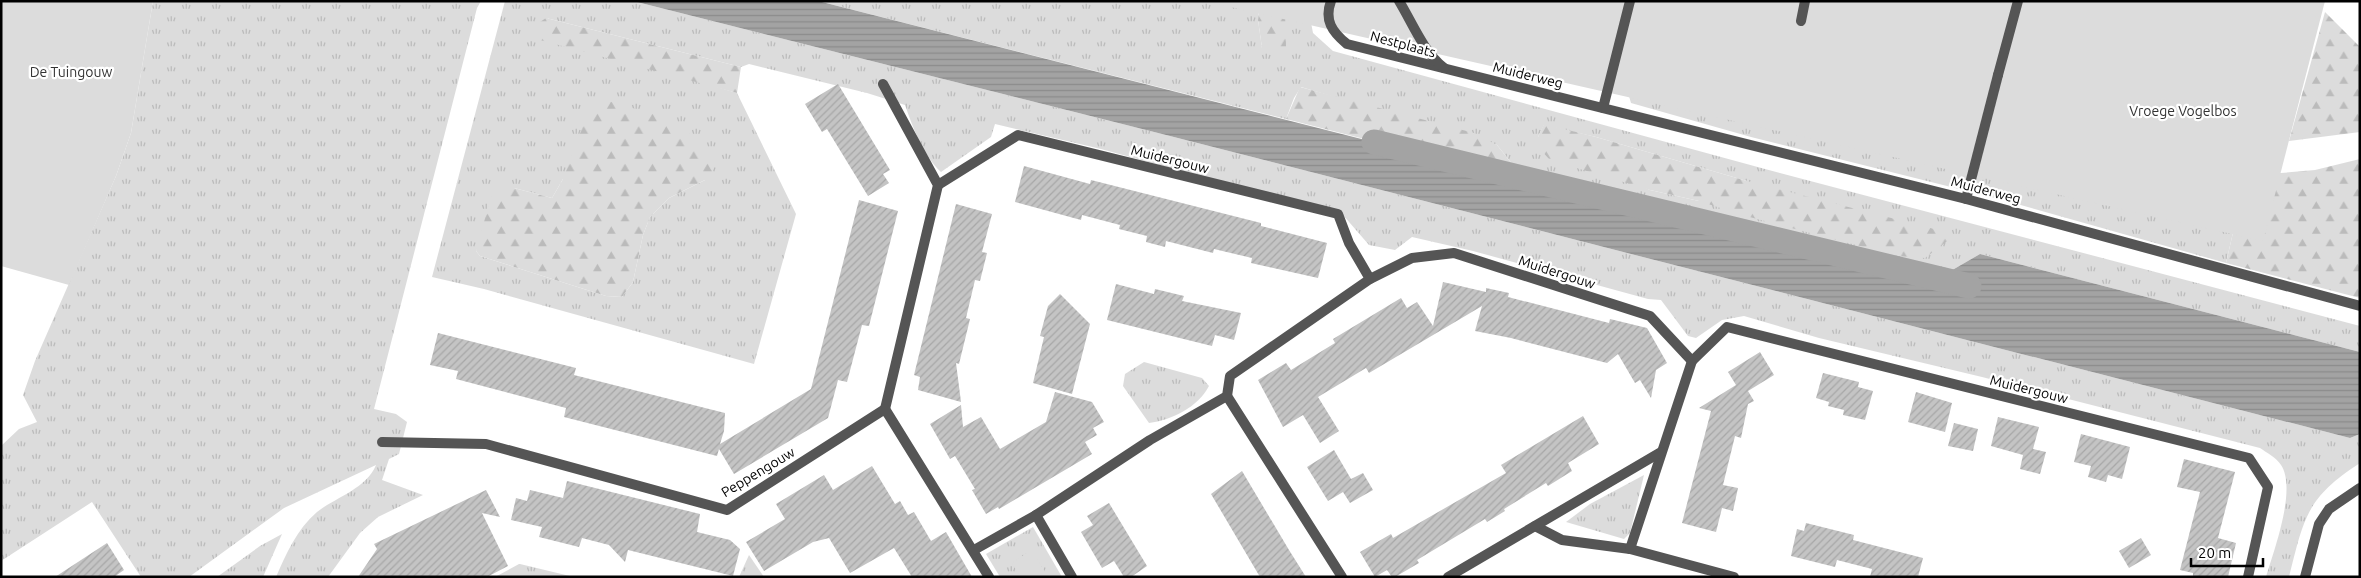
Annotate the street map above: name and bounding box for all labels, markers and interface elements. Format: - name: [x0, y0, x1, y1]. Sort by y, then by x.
- street label: Nestplaats: [1368, 28, 1438, 60]
- street label: Muiderweg: [1491, 59, 1565, 91]
- park label: De Tuingouw: [30, 64, 112, 80]
- park label: Vroege Vogelbos: [2129, 103, 2237, 119]
- street label: Muidergouw: [1129, 142, 1211, 176]
- street label: Muiderweg: [1949, 173, 2023, 207]
- street label: Muidergouw: [1517, 252, 1598, 292]
- street label: Muidergouw: [1988, 372, 2070, 406]
- street label: Peppengouw: [718, 444, 798, 500]
- scale bar: [2191, 536, 2264, 568]
- text: 20 m: [2198, 544, 2231, 561]

